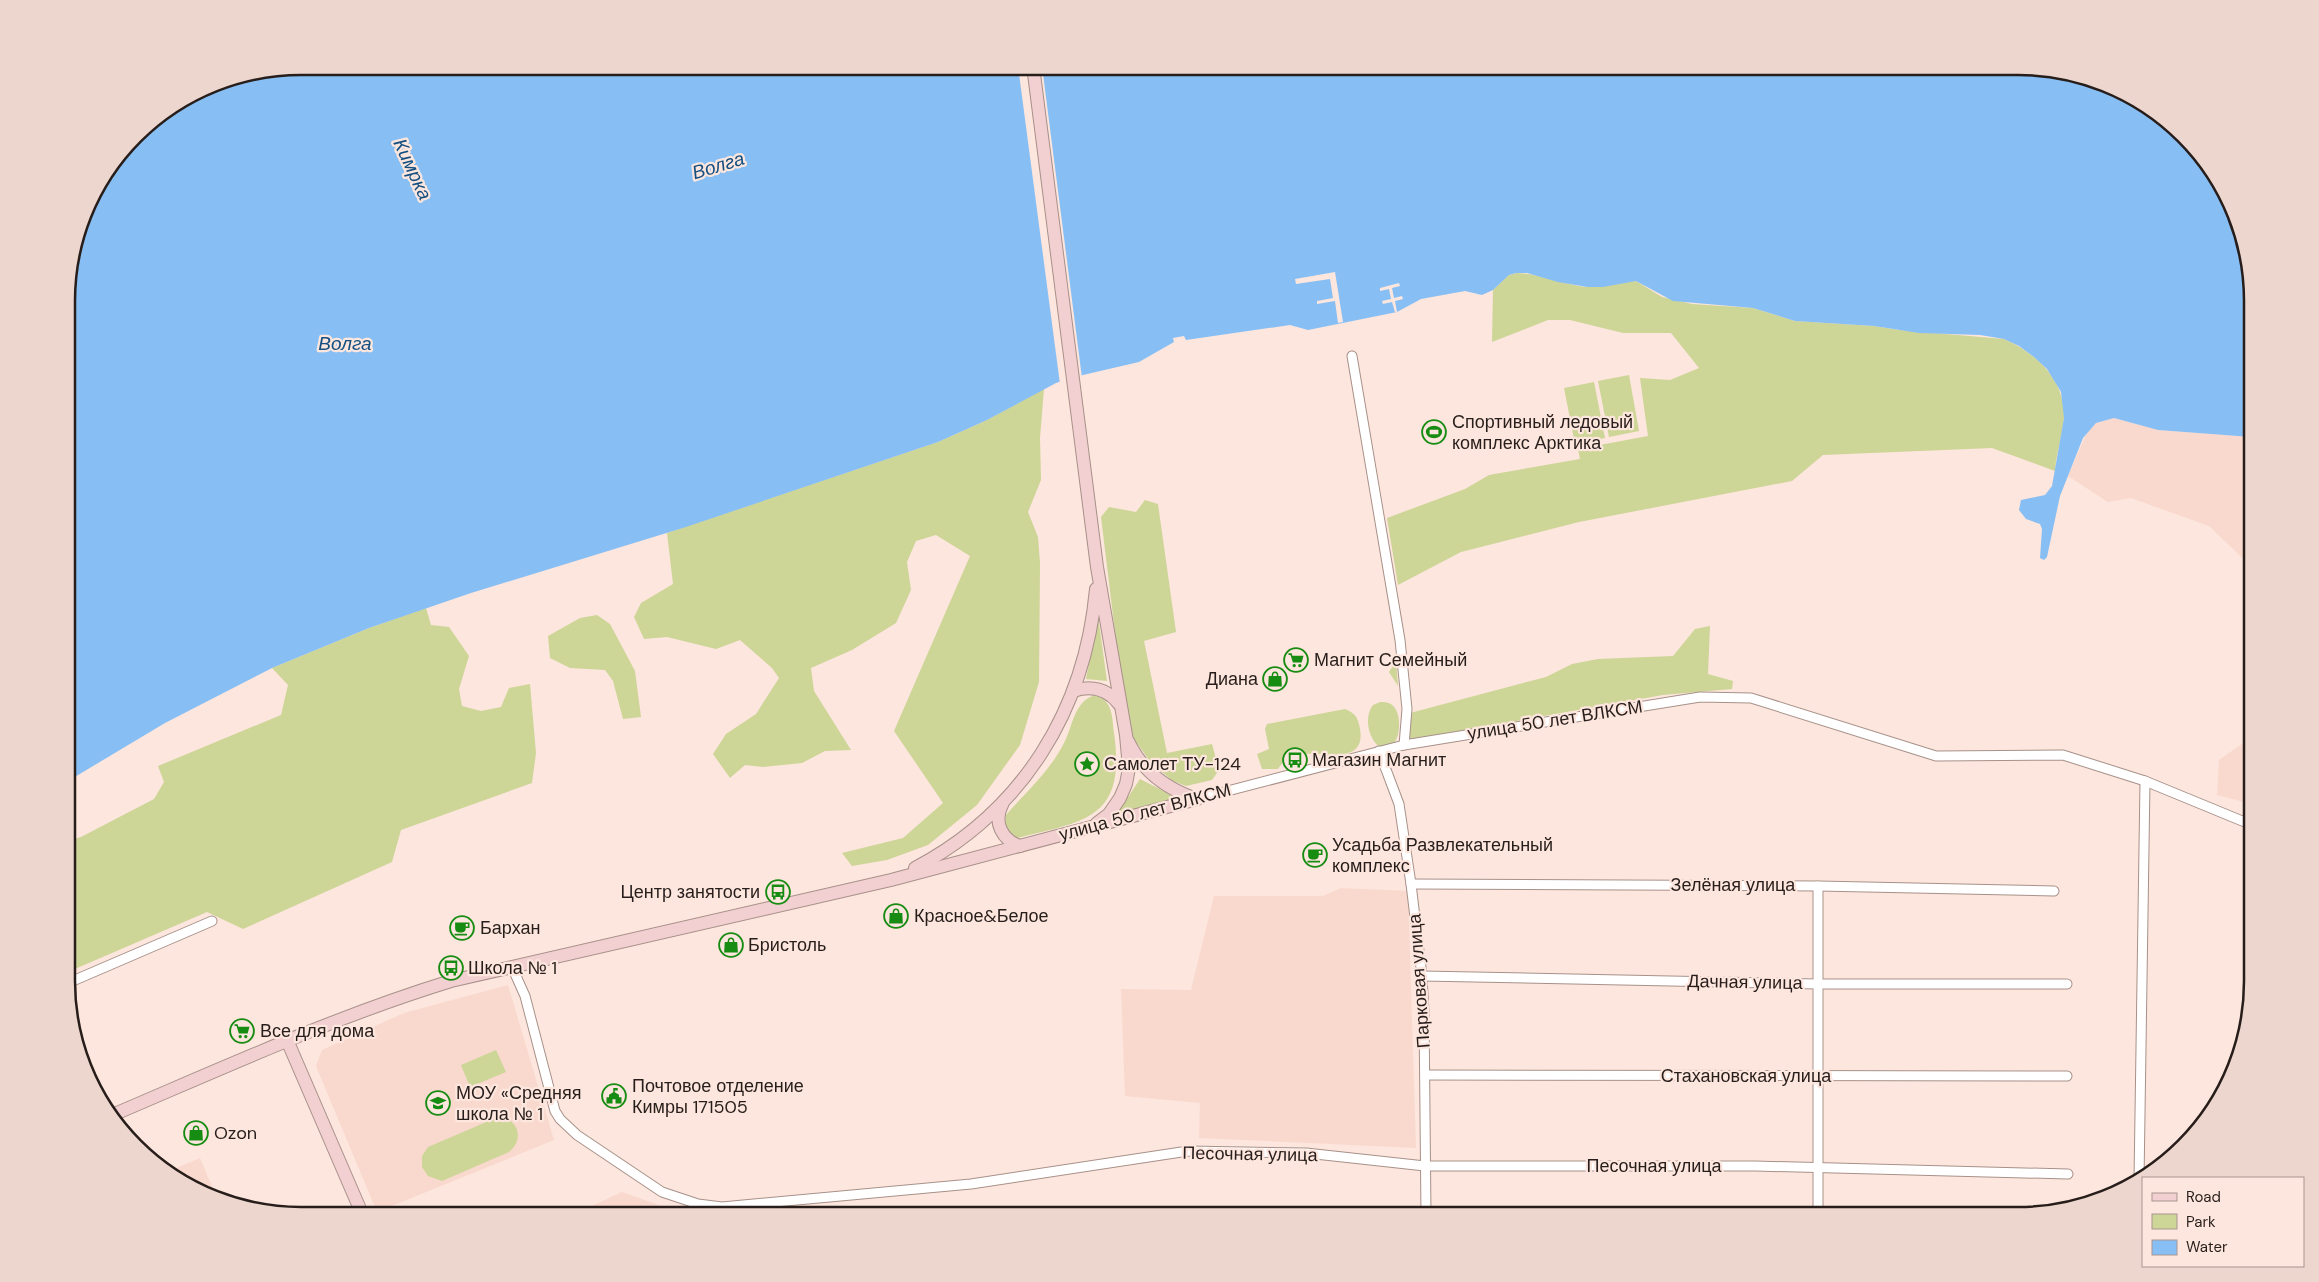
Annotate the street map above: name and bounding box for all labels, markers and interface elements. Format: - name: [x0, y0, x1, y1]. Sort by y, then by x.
- water label: Кимрка: [388, 135, 438, 204]
- water label: Волга: [689, 146, 747, 185]
- water label: Волга: [318, 331, 372, 356]
- place label: Спортивный ледовый комплекс Арктика: [1452, 410, 1633, 455]
- sports icon: Спортивный ледовый комплекс Арктика: [1421, 419, 1447, 445]
- supermarket icon: Магнит Семейный: [1283, 647, 1309, 673]
- place label: Магнит Семейный: [1314, 648, 1467, 672]
- shop icon: Диана: [1262, 666, 1288, 692]
- place label: Диана: [1206, 667, 1259, 691]
- street label: улица 50 лет ВЛКСМ: [1466, 694, 1644, 746]
- bus stop icon: Магазин Магнит: [1282, 747, 1308, 773]
- place label: Магазин Магнит: [1312, 748, 1446, 772]
- place icon: Самолет ТУ-124: [1074, 751, 1100, 777]
- place label: Самолет ТУ-124: [1104, 752, 1241, 776]
- street label: улица 50 лет ВЛКСМ: [1056, 778, 1234, 846]
- place label: Усадьба Развлекательный комплекс: [1332, 833, 1553, 878]
- cafe icon: Усадьба Развлекательный комплекс: [1302, 842, 1328, 868]
- street label: Зелёная улица: [1671, 873, 1796, 897]
- bus stop icon: Центр занятости: [765, 879, 791, 905]
- place label: Центр занятости: [620, 880, 760, 904]
- shop icon: Красное&Белое: [883, 903, 909, 929]
- place label: Красное&Белое: [914, 904, 1049, 928]
- street label: Парковая улица: [1402, 912, 1436, 1049]
- cafe icon: Бархан: [449, 915, 475, 941]
- place label: Бархан: [480, 916, 540, 940]
- shop icon: Бристоль: [718, 932, 744, 958]
- place label: Бристоль: [748, 933, 826, 957]
- bus stop icon: Школа № 1: [438, 955, 464, 981]
- place label: Школа № 1: [468, 956, 557, 980]
- street label: Дачная улица: [1687, 969, 1804, 995]
- supermarket icon: Все для дома: [229, 1018, 255, 1044]
- place label: Все для дома: [260, 1019, 375, 1043]
- street label: Стахановская улица: [1661, 1064, 1832, 1088]
- place label: Почтовое отделение Кимры 171505: [632, 1074, 804, 1119]
- place label: МОУ «Средняя школа № 1: [456, 1081, 582, 1126]
- public building icon: Почтовое отделение Кимры 171505: [601, 1083, 627, 1109]
- school or university icon: МОУ «Средняя школа № 1: [425, 1090, 451, 1116]
- shop icon: Ozon: [183, 1120, 209, 1146]
- place label: Ozon: [214, 1121, 257, 1145]
- street label: Песочная улица: [1182, 1141, 1319, 1167]
- street label: Песочная улица: [1586, 1154, 1723, 1178]
- legend: [2142, 1177, 2304, 1267]
- text: Road: [2186, 1187, 2221, 1207]
- text: Park: [2186, 1212, 2216, 1232]
- text: Water: [2186, 1237, 2228, 1257]

